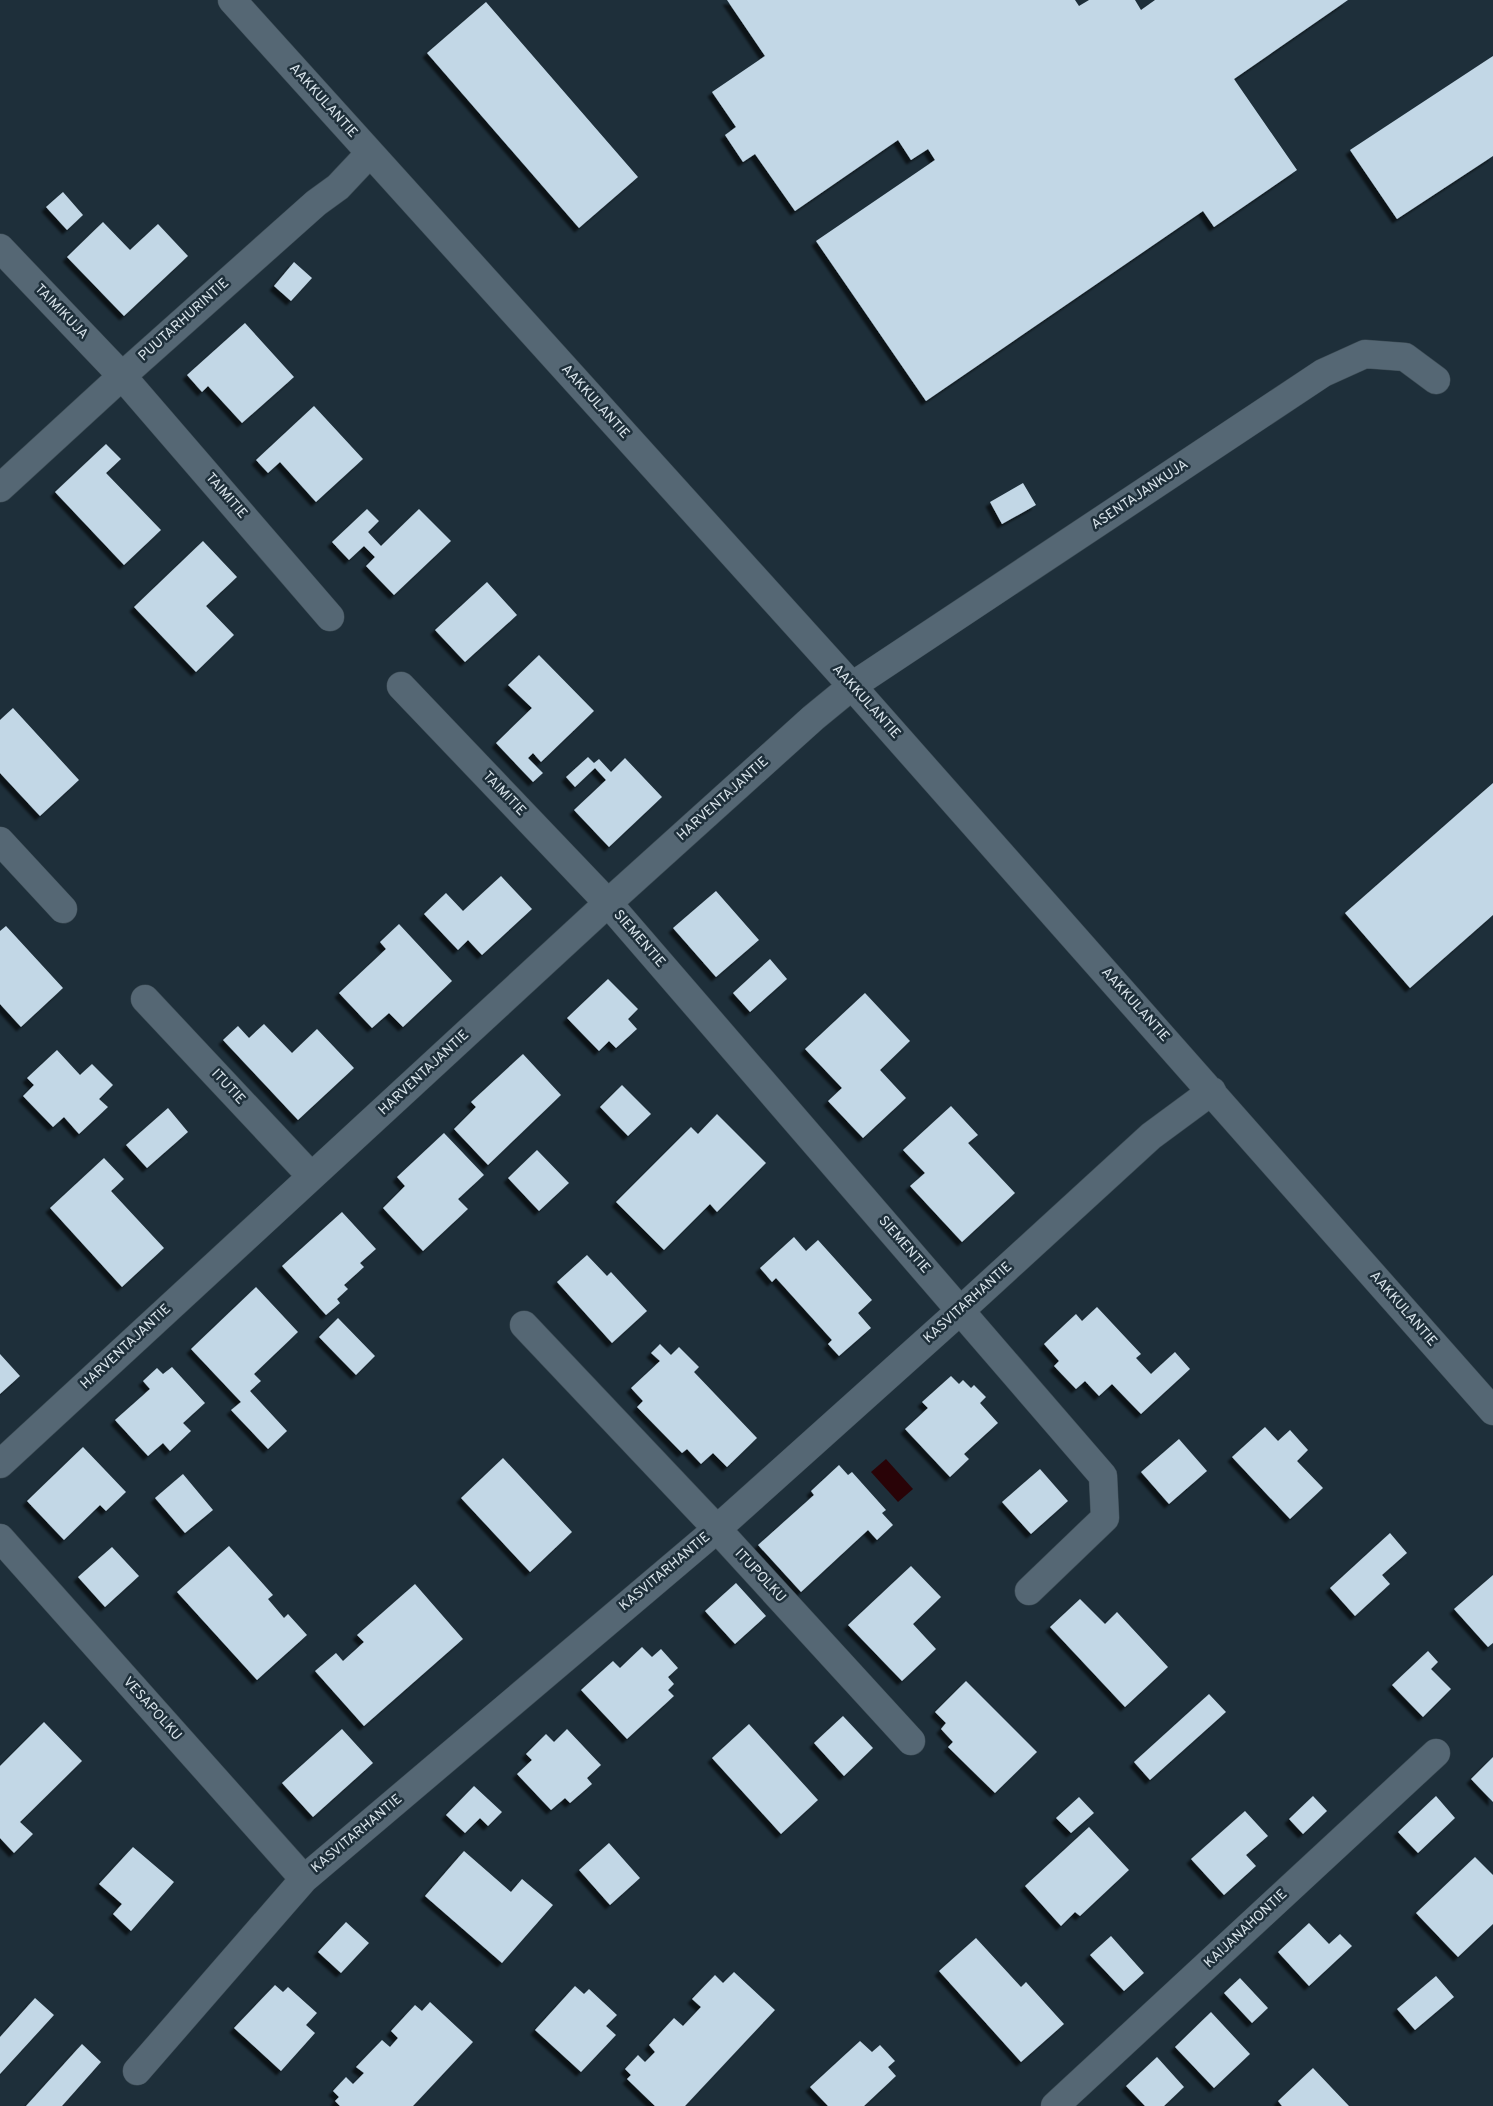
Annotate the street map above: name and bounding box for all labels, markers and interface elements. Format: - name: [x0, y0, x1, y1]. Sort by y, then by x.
- street label: AAKKULANTIE: [285, 60, 361, 142]
- street label: PUUTARHURINTIE: [135, 275, 233, 365]
- street label: TAIMIKUJA: [31, 281, 91, 343]
- street label: AAKKULANTIE: [557, 361, 633, 443]
- street label: ASENTAJANKUJA: [1088, 456, 1192, 534]
- street label: TAIMITIE: [201, 470, 251, 522]
- street label: AAKKULANTIE: [828, 661, 904, 743]
- street label: HARVENTAJANTIE: [674, 753, 772, 845]
- street label: TAIMITIE: [479, 768, 529, 820]
- street label: SIEMENTIE: [610, 907, 668, 971]
- street label: AAKKULANTIE: [1097, 964, 1173, 1046]
- street label: HARVENTAJANTIE: [375, 1027, 473, 1119]
- street label: ITUTIE: [207, 1066, 249, 1108]
- street label: SIEMENTIE: [875, 1213, 933, 1277]
- street label: KASVITARHANTIE: [920, 1259, 1016, 1347]
- street label: AAKKULANTIE: [1366, 1268, 1440, 1350]
- street label: HARVENTAJANTIE: [77, 1301, 175, 1393]
- street label: KASVITARHANTIE: [616, 1529, 714, 1615]
- street label: ITUPOLKU: [731, 1546, 789, 1606]
- street label: VESAPOLKU: [119, 1674, 185, 1744]
- street label: KASVITARHANTIE: [308, 1791, 406, 1877]
- street label: KAIJANAHONTIE: [1201, 1886, 1291, 1972]

